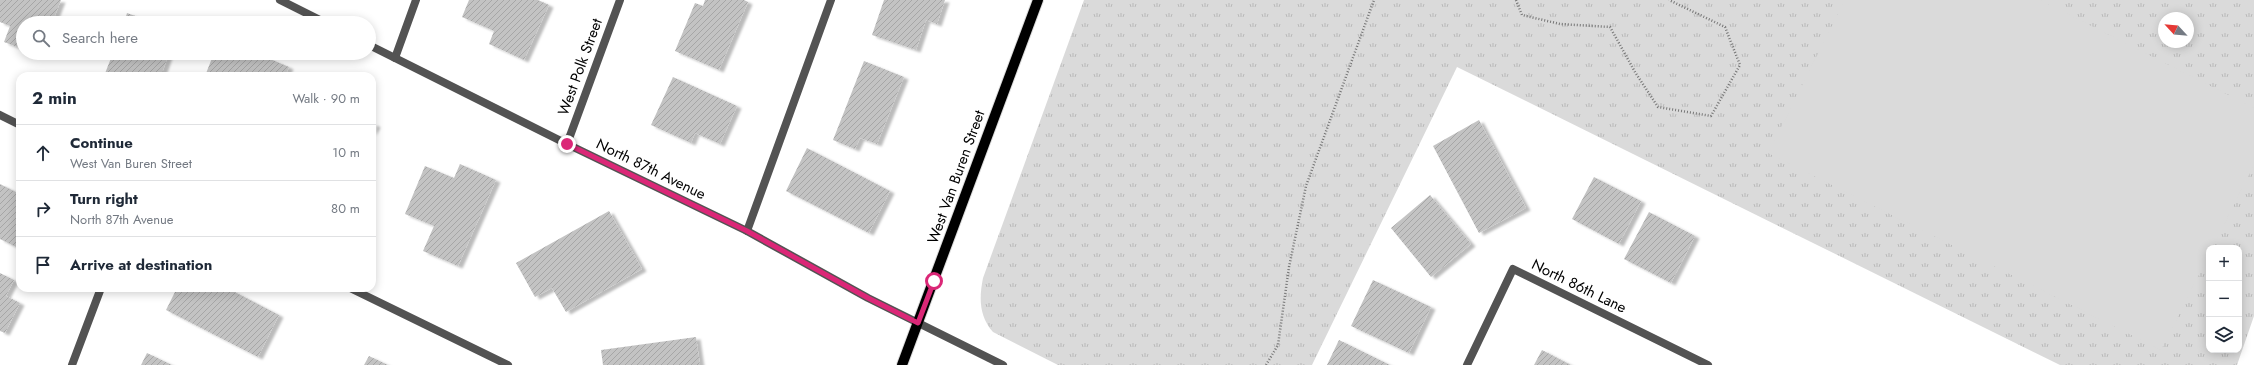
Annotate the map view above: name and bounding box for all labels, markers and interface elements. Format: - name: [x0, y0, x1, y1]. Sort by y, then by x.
- north arrow: [2158, 12, 2194, 48]
- street label: West Polk Street: [552, 15, 608, 119]
- search box: [16, 16, 376, 60]
- icon: search: [30, 27, 52, 49]
- text: Search here: [62, 27, 138, 49]
- text: 2 min: [32, 86, 77, 110]
- text: Walk · 90 m: [292, 89, 360, 108]
- street label: West Van Buren Street: [922, 107, 991, 247]
- text: Continue: [70, 132, 133, 154]
- street label: North 87th Avenue: [592, 133, 710, 205]
- route end: [558, 135, 576, 153]
- icon: ahead: [32, 142, 54, 164]
- text: 10 m: [332, 143, 360, 162]
- text: West Van Buren Street: [70, 154, 192, 173]
- text: Turn right: [70, 188, 138, 210]
- icon: right: [32, 198, 54, 220]
- text: 80 m: [331, 199, 360, 218]
- text: North 87th Avenue: [70, 210, 174, 229]
- map controls: [2206, 245, 2242, 353]
- button: +: [2206, 245, 2242, 281]
- street label: North 86th Lane: [1528, 253, 1630, 319]
- icon: arrive: [32, 254, 54, 276]
- text: Arrive at destination: [70, 254, 212, 276]
- route start: [925, 272, 943, 290]
- button: −: [2206, 281, 2242, 317]
- button: layers: [2206, 317, 2242, 353]

